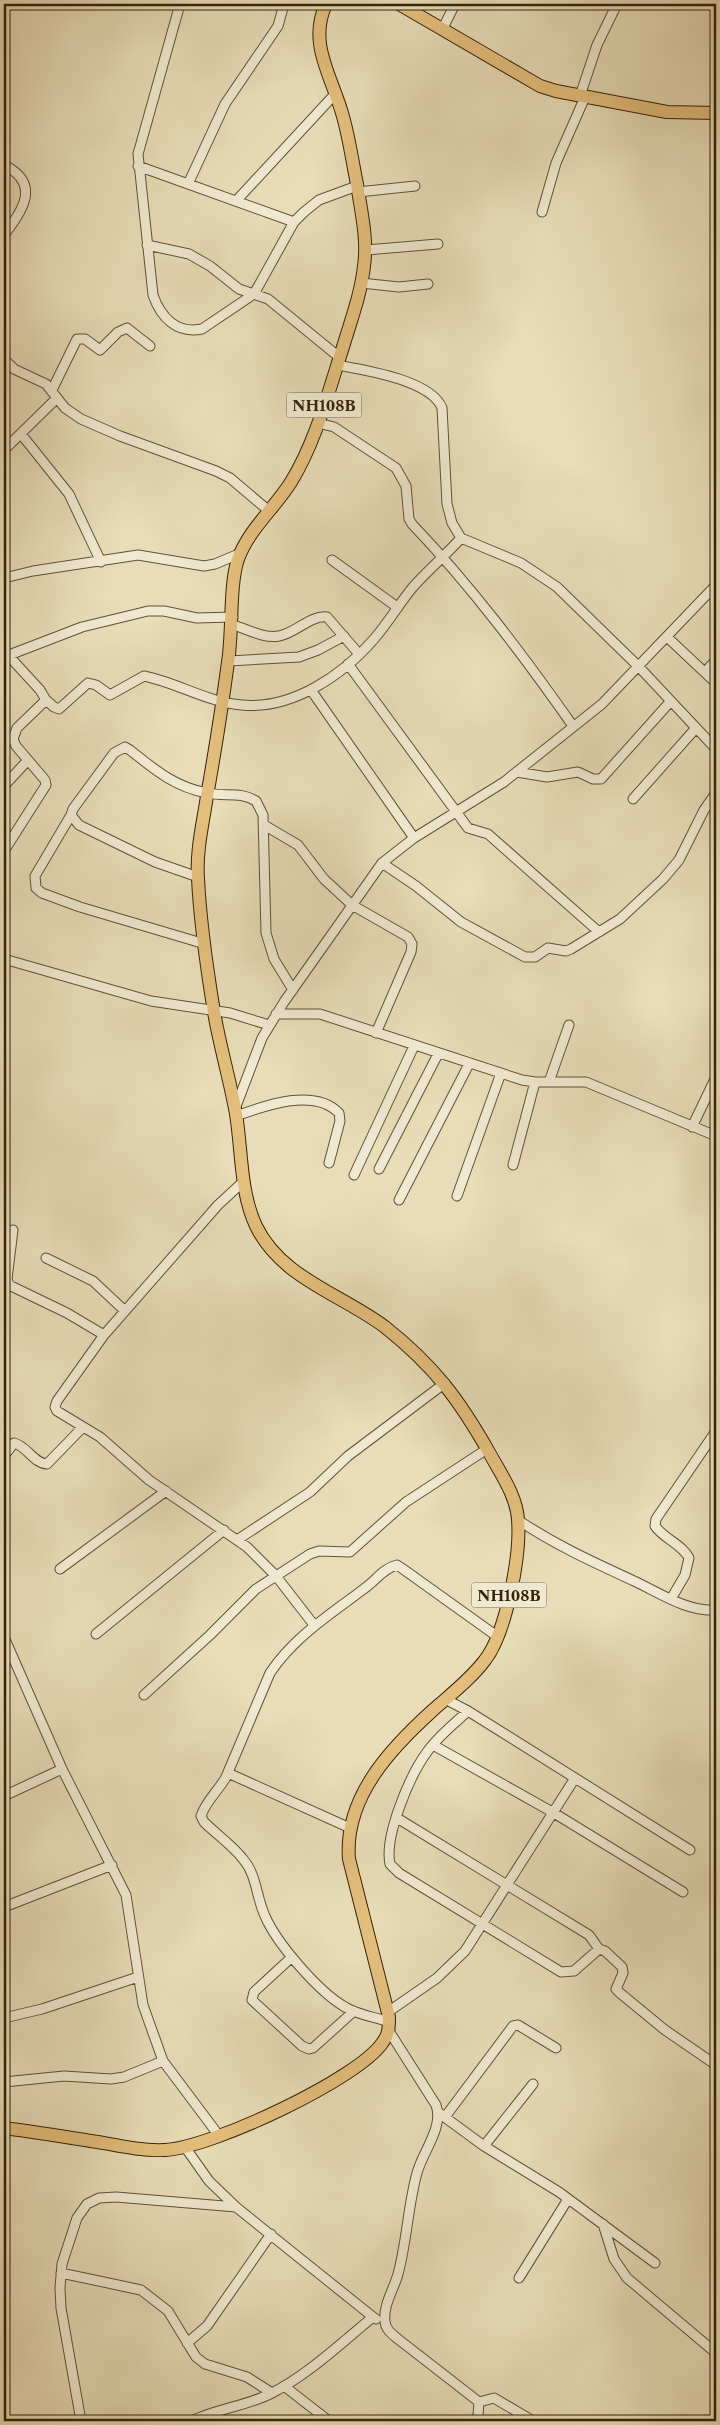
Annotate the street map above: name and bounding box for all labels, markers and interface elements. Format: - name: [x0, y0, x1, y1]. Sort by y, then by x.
- road number: NH108B: [286, 392, 362, 418]
- road number: NH108B: [472, 1582, 546, 1608]

